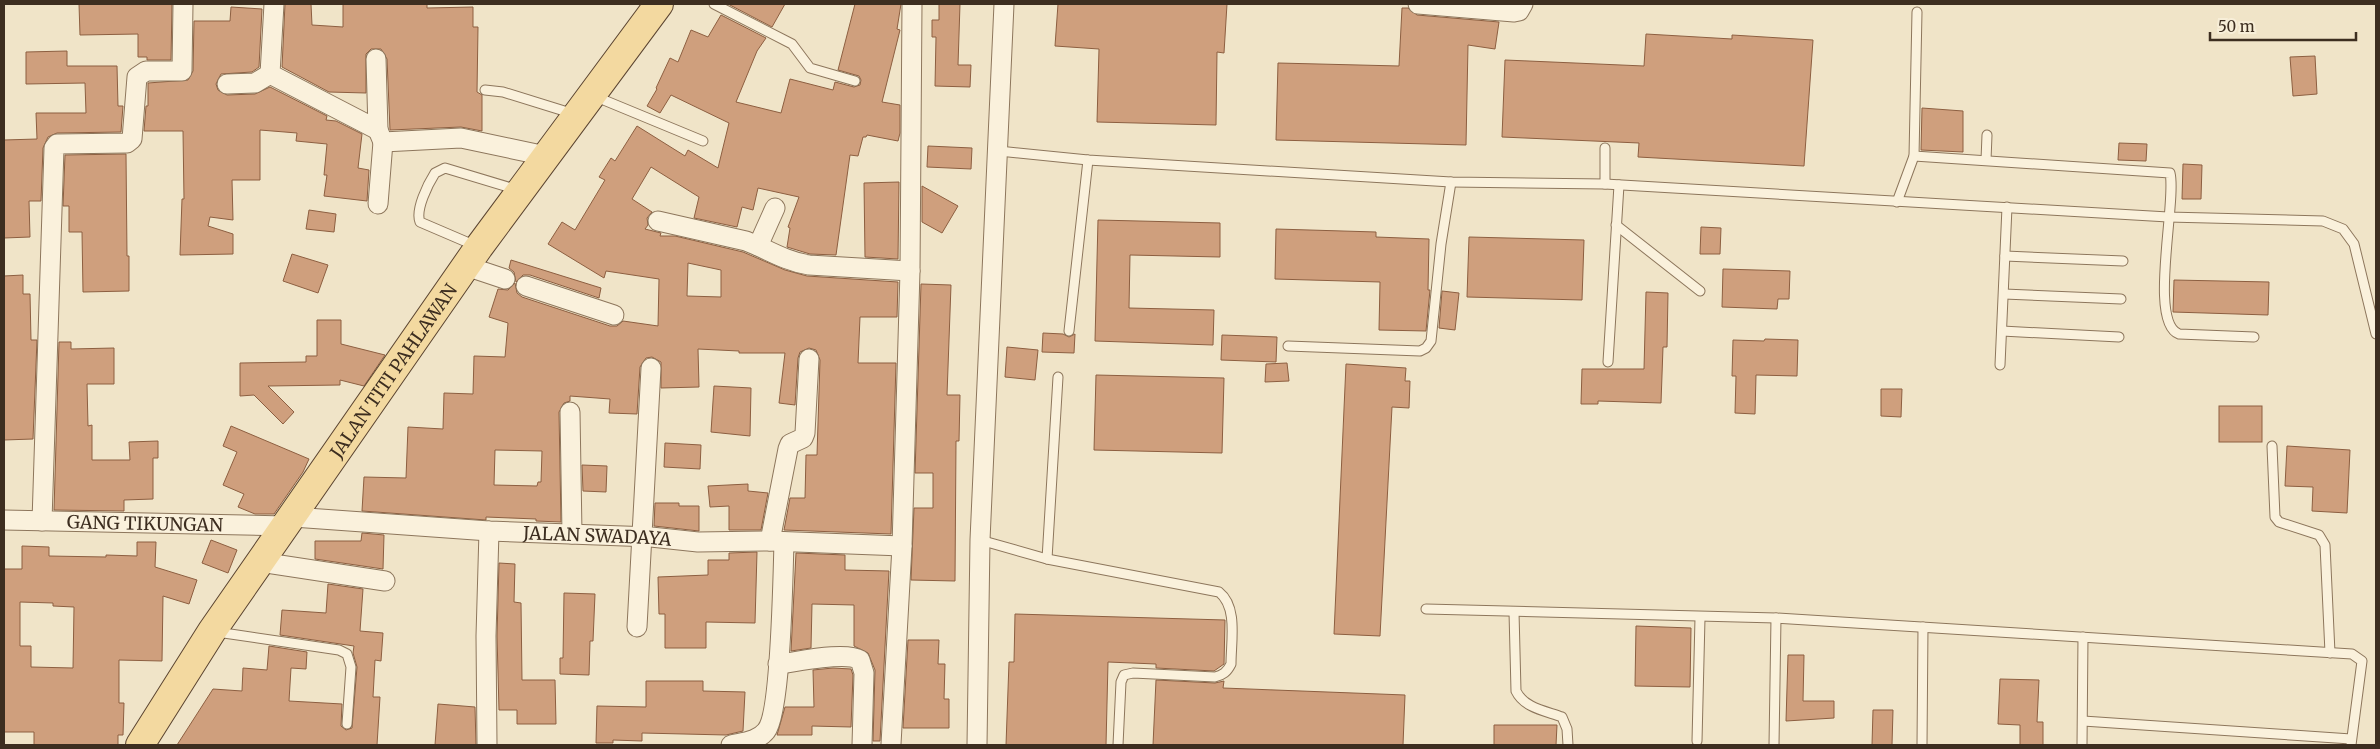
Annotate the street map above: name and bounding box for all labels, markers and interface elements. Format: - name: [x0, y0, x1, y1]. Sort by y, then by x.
- scale bar: [2210, 10, 2356, 42]
- text: 50 m: [2218, 17, 2255, 36]
- street label: JALAN TITI PAHLAWAN: [324, 279, 462, 463]
- street label: GANG TIKUNGAN: [67, 510, 223, 536]
- street label: JALAN SWADAYA: [522, 521, 673, 551]

